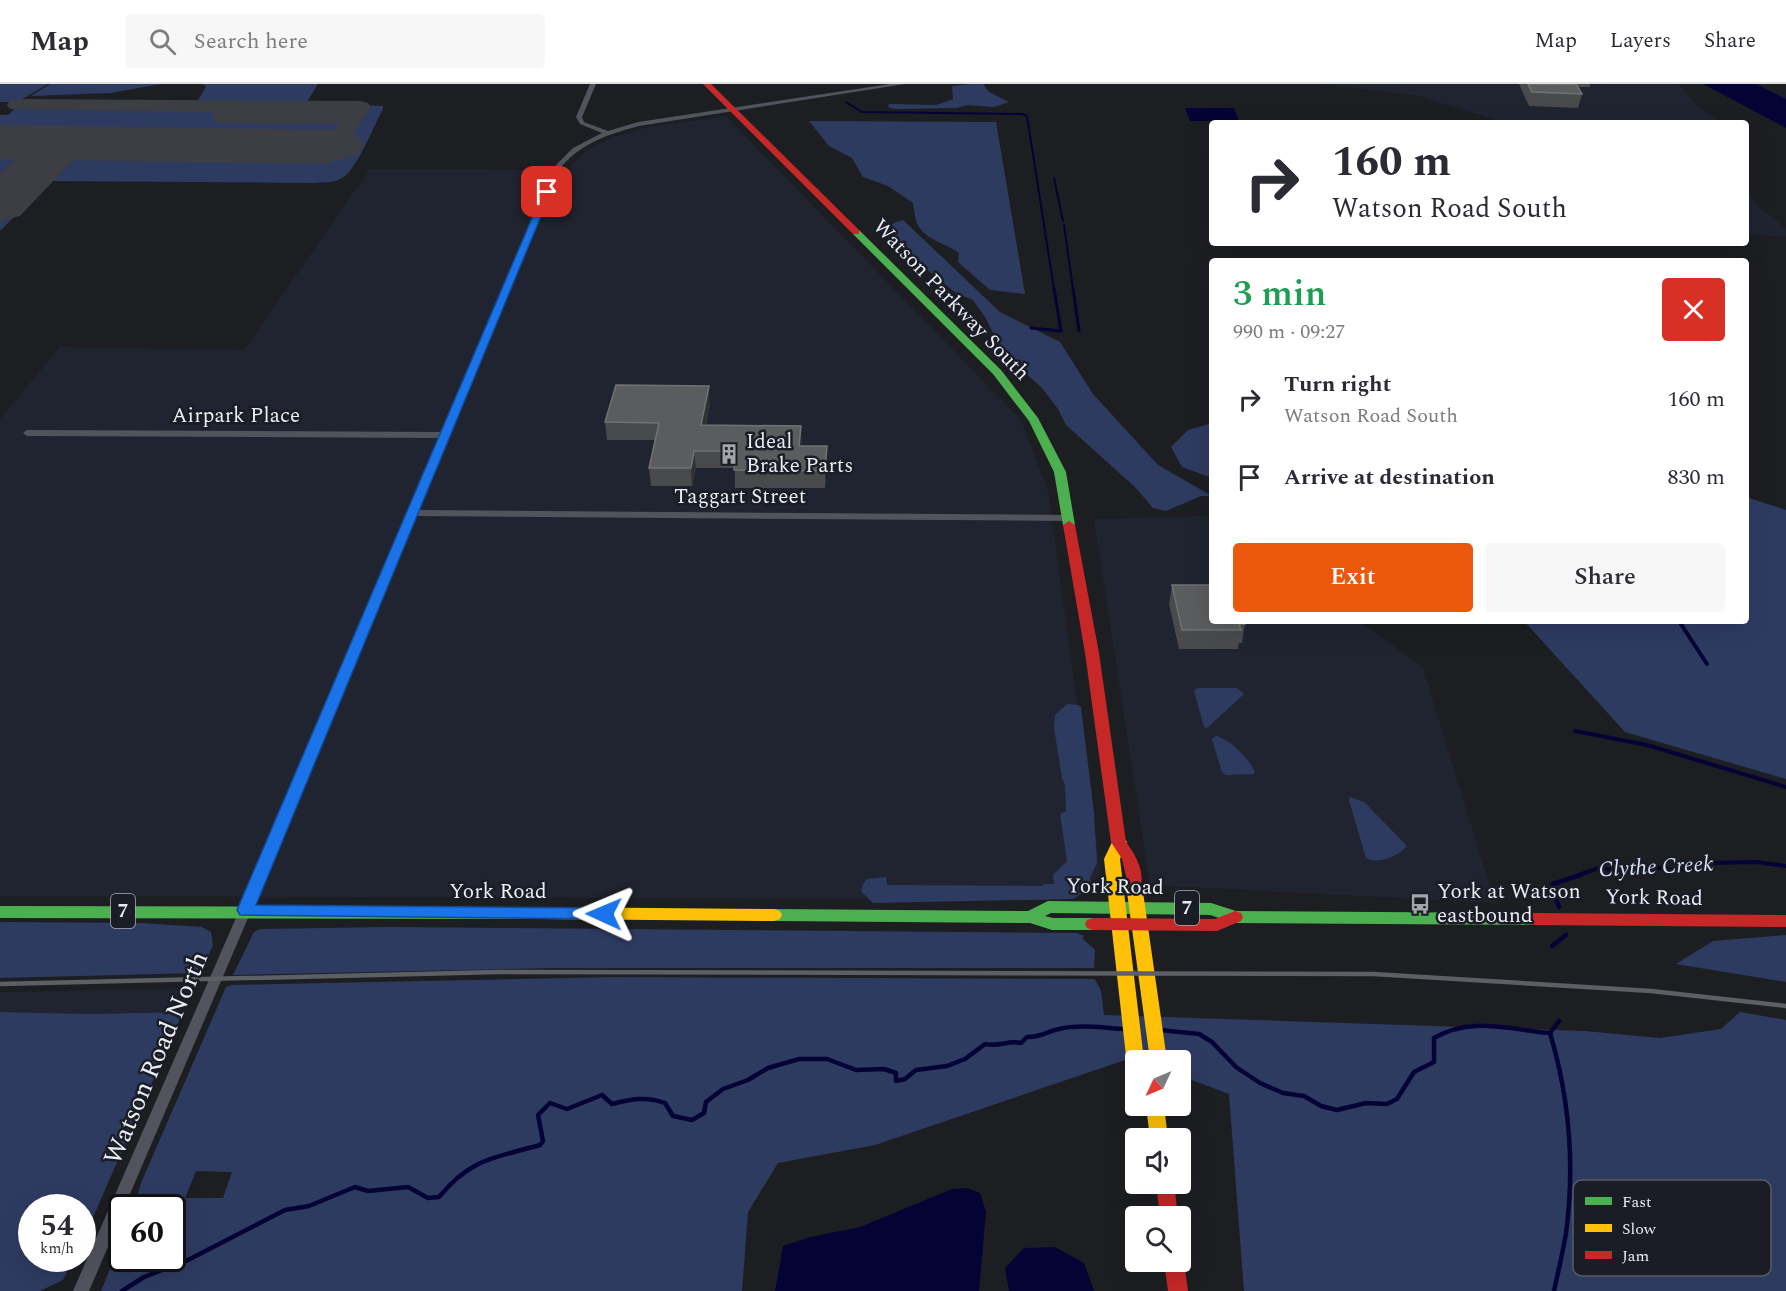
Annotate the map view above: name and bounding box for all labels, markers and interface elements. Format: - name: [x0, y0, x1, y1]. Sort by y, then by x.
- search box: [125, 14, 545, 68]
- text: Map: [30, 20, 89, 63]
- icon: search: [146, 25, 179, 58]
- text: Search here: [194, 25, 308, 58]
- text: Map: [1535, 25, 1577, 57]
- text: Layers: [1610, 25, 1671, 57]
- text: Share: [1704, 25, 1756, 57]
- text: 160 m: [1332, 131, 1451, 194]
- icon: right: [1233, 144, 1311, 222]
- pin: [521, 166, 572, 217]
- icon: arrive: [530, 175, 563, 208]
- text: Watson Road South: [1332, 188, 1567, 230]
- street label: Watson Parkway South: [865, 212, 1037, 388]
- text: 3 min: [1233, 267, 1326, 322]
- button: close: [1662, 278, 1725, 341]
- text: 990 m · 09:27: [1233, 317, 1345, 347]
- text: Turn right: [1284, 368, 1391, 401]
- icon: right: [1233, 383, 1266, 416]
- text: 160 m: [1668, 383, 1725, 416]
- street label: Airpark Place: [172, 400, 300, 432]
- text: Watson Road South: [1284, 401, 1458, 431]
- place label: Ideal Brake Parts: [746, 426, 853, 482]
- building icon: Ideal Brake Parts: [717, 442, 741, 466]
- icon: arrive: [1233, 461, 1266, 494]
- text: Arrive at destination: [1284, 461, 1495, 494]
- text: 830 m: [1668, 461, 1725, 494]
- street label: Taggart Street: [674, 481, 806, 513]
- button: Exit: [1233, 543, 1473, 612]
- button: Share: [1485, 543, 1725, 612]
- water label: Clythe Creek: [1598, 848, 1714, 886]
- street label: York Road: [1066, 870, 1164, 904]
- street label: York Road: [449, 876, 547, 908]
- place label: York at Watson eastbound: [1437, 876, 1581, 932]
- street label: York Road: [1605, 881, 1703, 915]
- position arrow: [572, 882, 636, 946]
- road number: 7: [1175, 891, 1199, 925]
- bus stop icon: York at Watson eastbound: [1408, 892, 1432, 916]
- road number: 7: [111, 894, 135, 928]
- street label: Watson Road North: [93, 945, 219, 1171]
- north arrow: [1125, 1050, 1191, 1116]
- map controls: [1125, 1050, 1191, 1272]
- button: sound: [1125, 1128, 1191, 1194]
- legend: [1573, 1180, 1771, 1276]
- text: Fast: [1622, 1190, 1652, 1214]
- speed limit sign: 60: [108, 1194, 186, 1272]
- text: 54: [40, 1203, 74, 1249]
- button: search: [1125, 1206, 1191, 1272]
- text: Slow: [1622, 1217, 1657, 1241]
- text: km/h: [40, 1237, 74, 1260]
- text: Jam: [1622, 1244, 1650, 1268]

